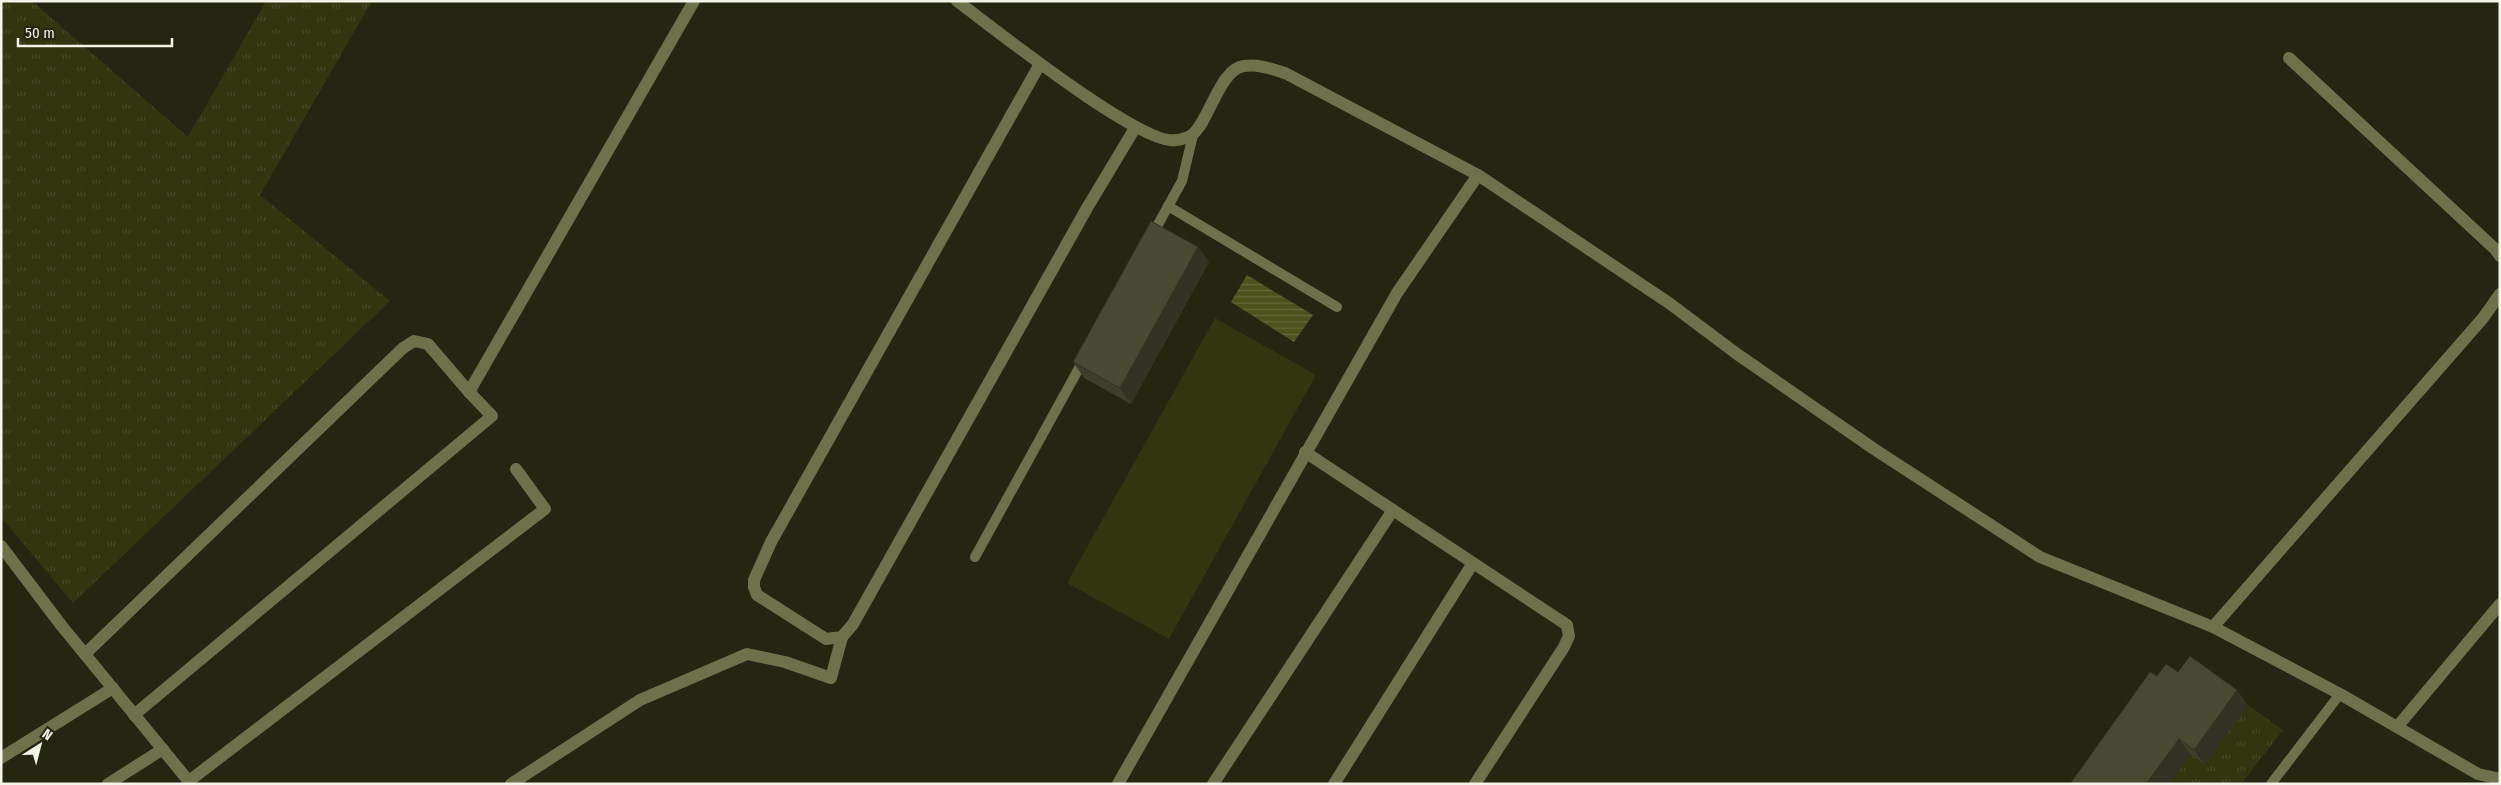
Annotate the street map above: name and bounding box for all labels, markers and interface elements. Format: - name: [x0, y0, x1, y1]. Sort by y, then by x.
- scale bar: [18, 15, 171, 47]
- text: 50 m: [25, 24, 55, 42]
- north arrow: [15, 720, 65, 770]
- text: N: [39, 726, 56, 744]

